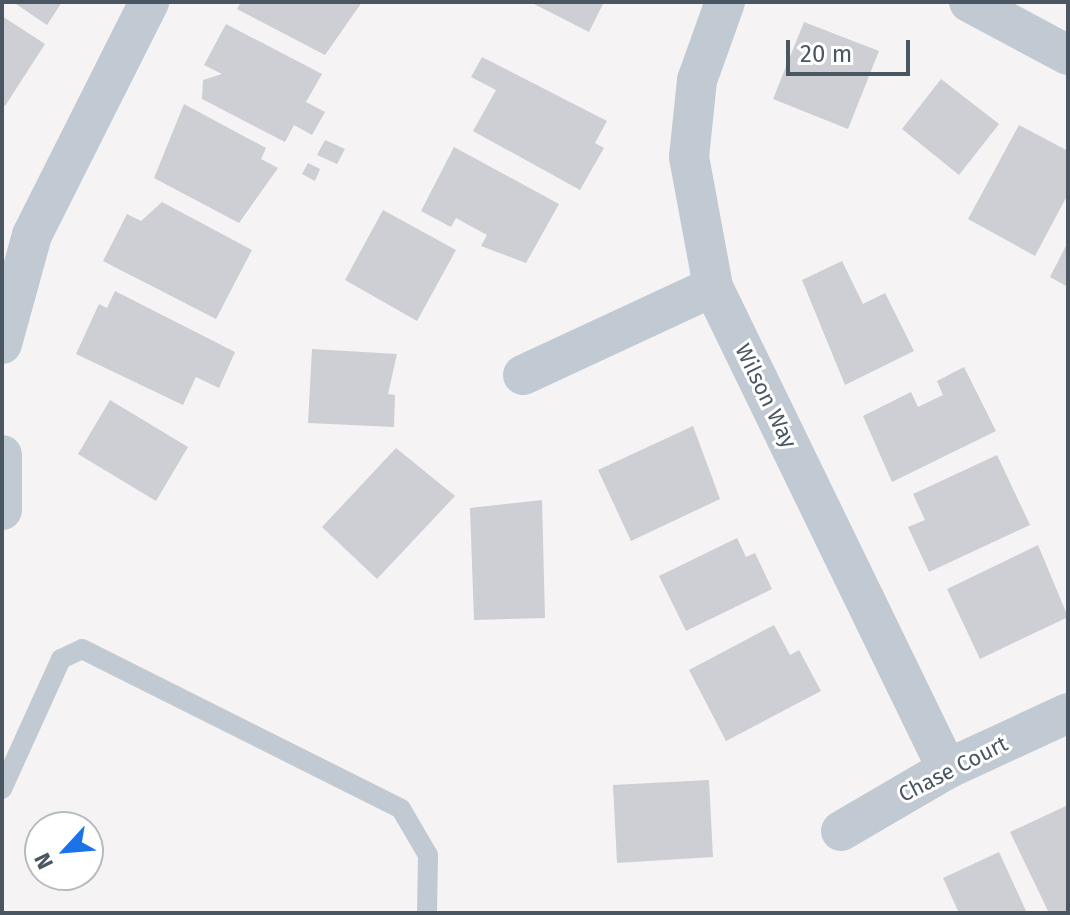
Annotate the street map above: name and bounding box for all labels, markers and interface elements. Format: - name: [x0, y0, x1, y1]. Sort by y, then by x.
- scale bar: [790, 24, 914, 74]
- text: 20 m: [800, 40, 852, 68]
- street label: Wilson Way: [729, 340, 803, 452]
- street label: Chase Court: [894, 730, 1012, 808]
- north arrow: [24, 811, 104, 891]
- text: N: [28, 848, 59, 873]

